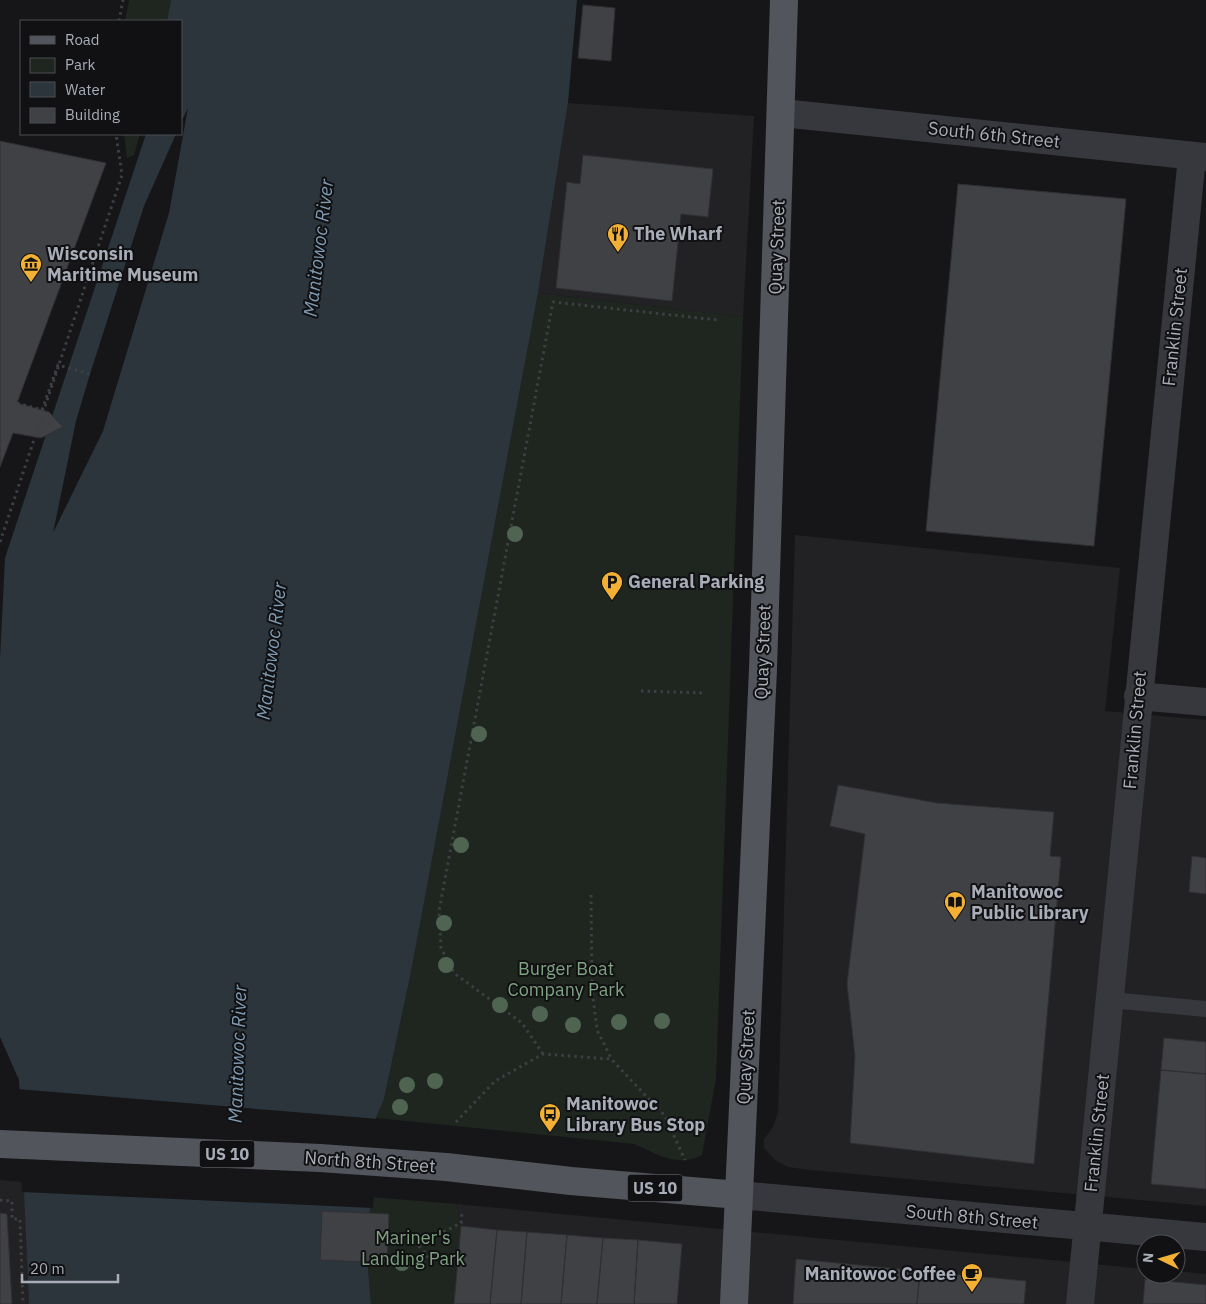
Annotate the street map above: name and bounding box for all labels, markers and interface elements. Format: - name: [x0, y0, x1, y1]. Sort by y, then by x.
- legend: [20, 20, 182, 135]
- text: Road: [65, 30, 100, 49]
- text: Park: [65, 55, 95, 74]
- text: Water: [65, 80, 106, 99]
- text: Building: [65, 105, 120, 124]
- street label: South 6th Street: [927, 116, 1061, 153]
- water label: Manitowoc River: [298, 177, 338, 318]
- street label: Quay Street: [763, 199, 790, 295]
- restaurant icon: The Wharf: [606, 222, 630, 253]
- place label: The Wharf: [634, 222, 723, 245]
- place label: Wisconsin Maritime Museum: [47, 242, 198, 286]
- museum icon: Wisconsin Maritime Museum: [19, 252, 43, 283]
- street label: Franklin Street: [1157, 267, 1192, 387]
- parking icon: General Parking: [600, 570, 624, 601]
- place label: General Parking: [628, 570, 764, 593]
- water label: Manitowoc River: [251, 580, 291, 721]
- street label: Quay Street: [749, 604, 776, 700]
- street label: Franklin Street: [1118, 670, 1151, 790]
- place label: Manitowoc Public Library: [971, 880, 1089, 924]
- library icon: Manitowoc Public Library: [943, 890, 967, 921]
- park label: Burger Boat Company Park: [508, 957, 625, 1001]
- water label: Manitowoc River: [223, 983, 251, 1124]
- street label: Quay Street: [732, 1009, 759, 1105]
- street label: Franklin Street: [1079, 1073, 1114, 1193]
- place label: Manitowoc Library Bus Stop: [566, 1092, 705, 1136]
- bus stop icon: Manitowoc Library Bus Stop: [538, 1102, 562, 1133]
- road number: US 10: [200, 1140, 254, 1168]
- street label: North 8th Street: [304, 1145, 436, 1178]
- road number: US 10: [628, 1174, 682, 1202]
- street label: South 8th Street: [905, 1199, 1039, 1234]
- park label: Mariner's Landing Park: [361, 1226, 466, 1270]
- north arrow: [1136, 1234, 1186, 1284]
- scale bar: [22, 1252, 119, 1284]
- text: N: [1139, 1252, 1157, 1264]
- text: 20 m: [30, 1259, 65, 1278]
- place label: Manitowoc Coffee: [805, 1262, 956, 1285]
- cafe icon: Manitowoc Coffee: [960, 1262, 984, 1293]

